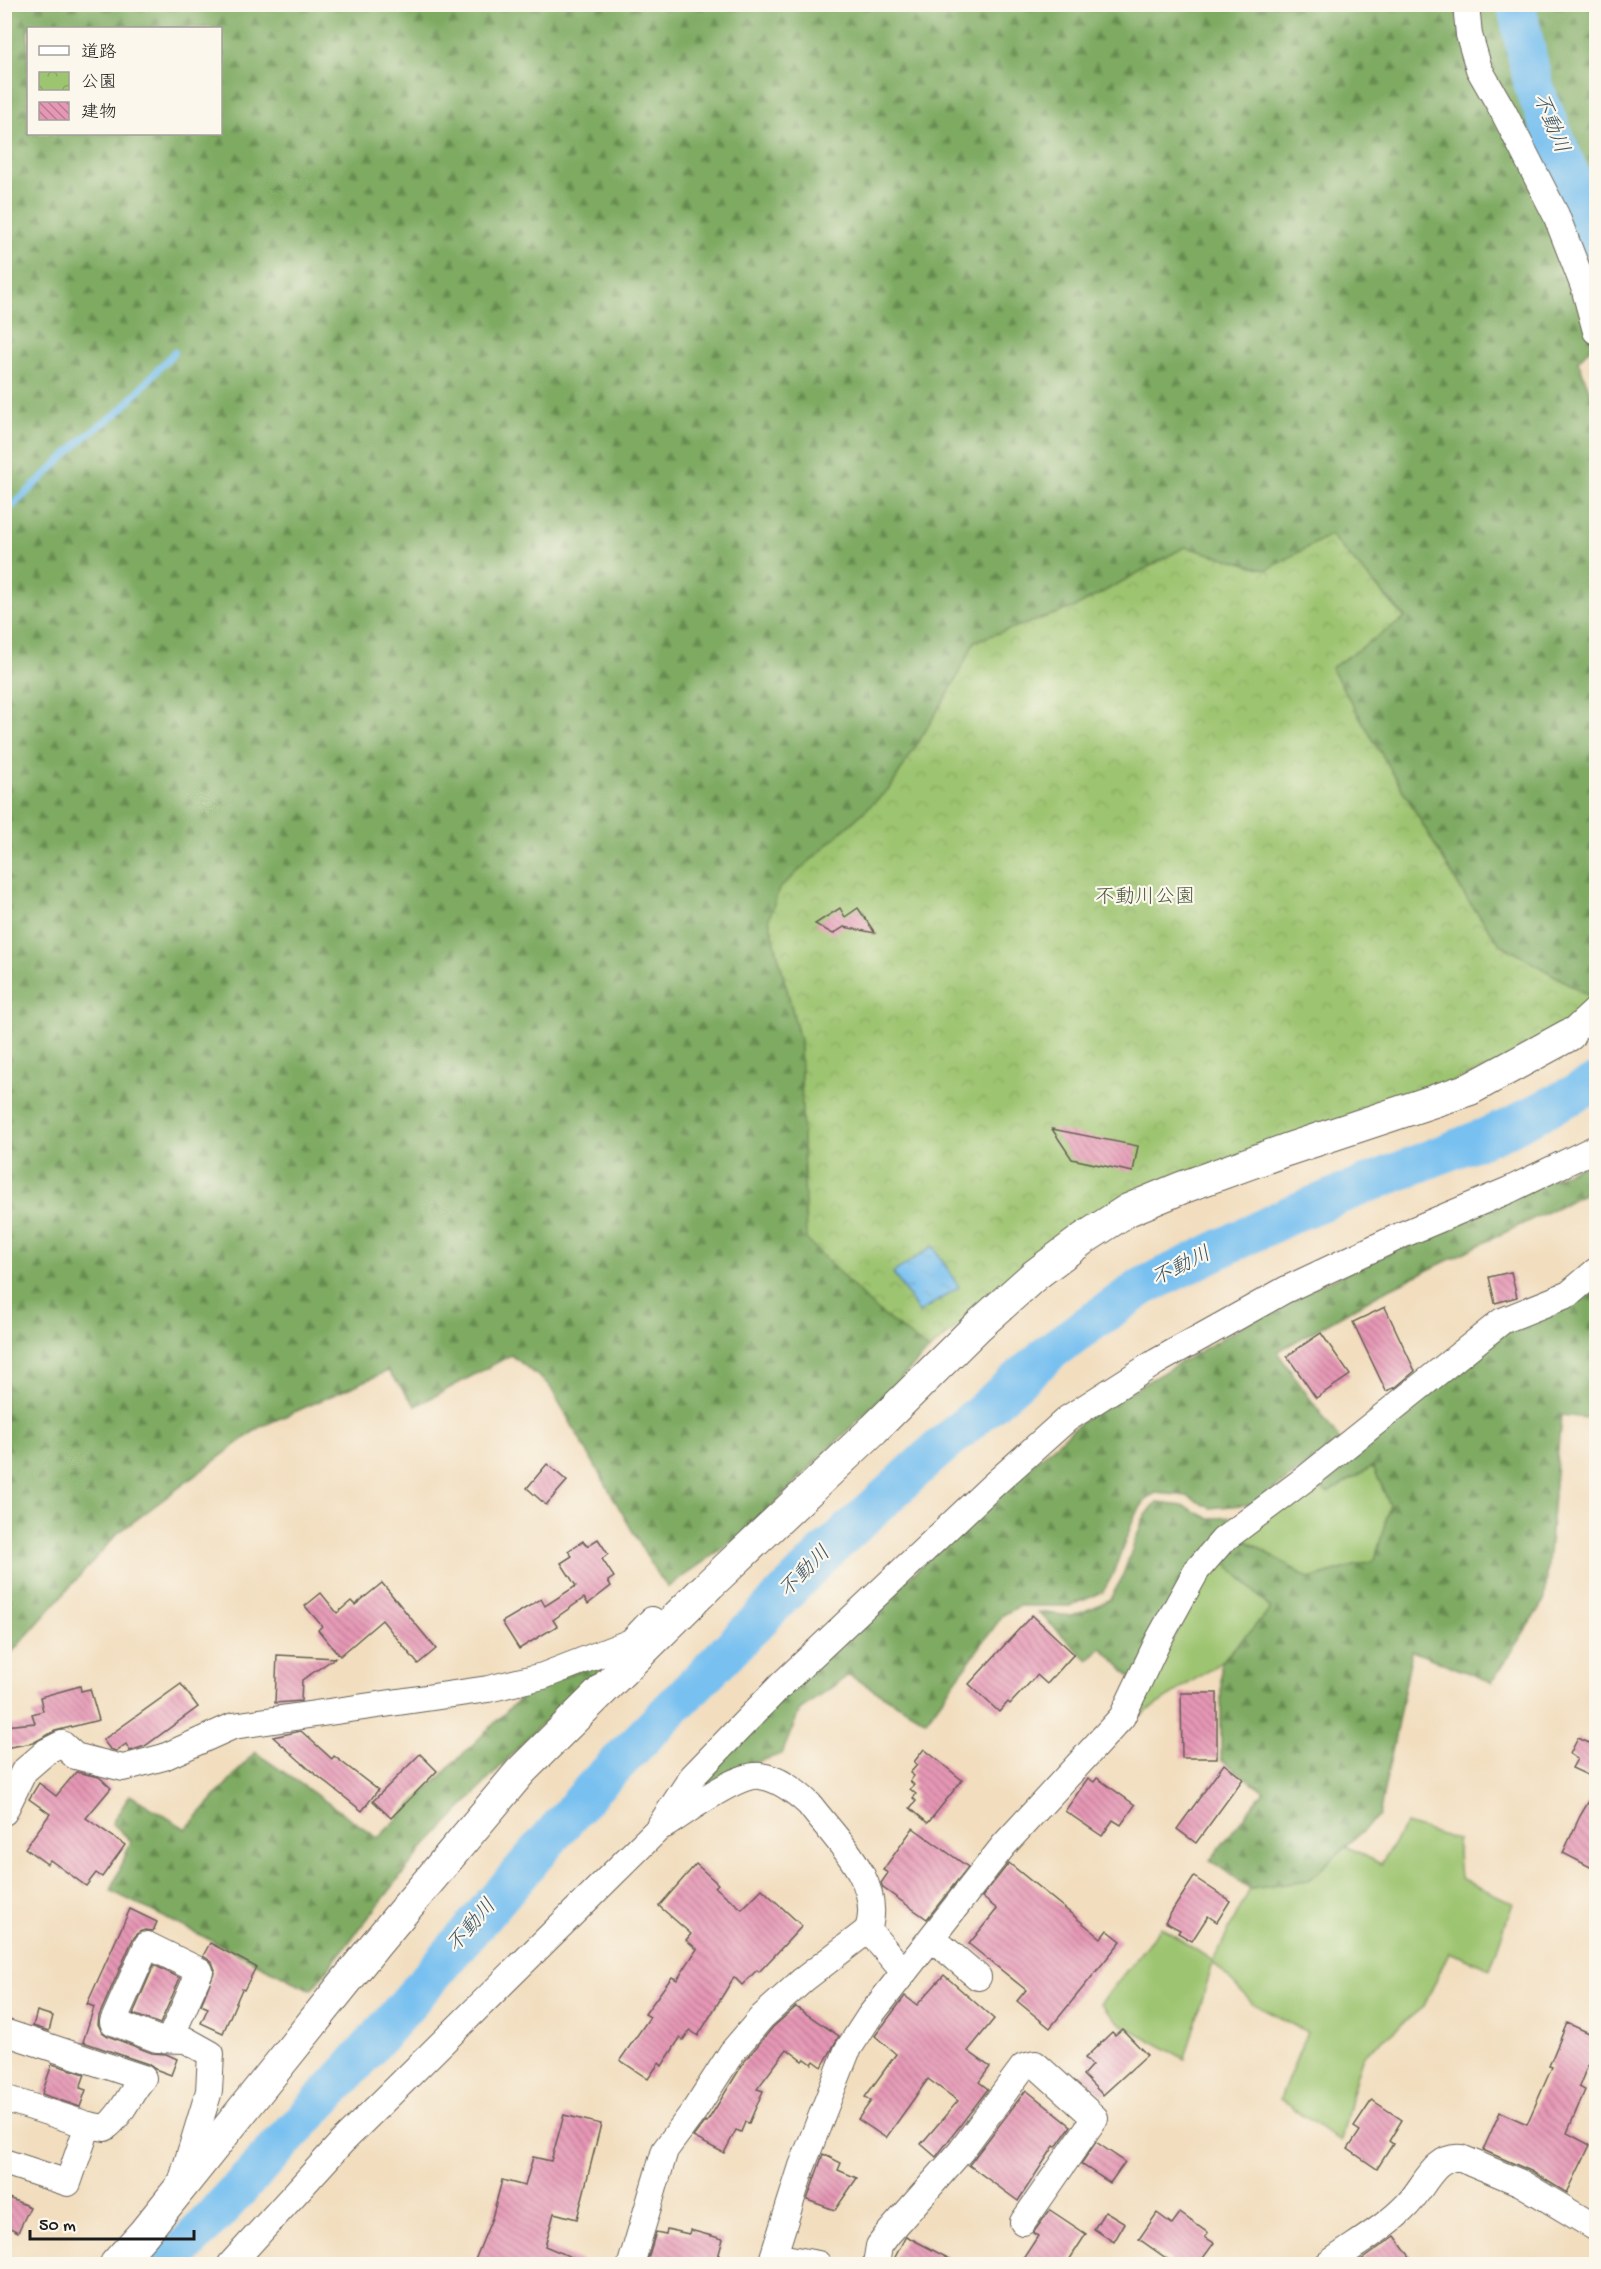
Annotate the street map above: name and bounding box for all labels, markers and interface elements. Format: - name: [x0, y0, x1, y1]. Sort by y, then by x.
- legend: [27, 27, 222, 135]
- text: 道路: [81, 42, 117, 64]
- text: 公園: [81, 73, 117, 94]
- water label: 不動川: [1526, 90, 1573, 158]
- text: 建物: [81, 102, 117, 124]
- park label: 不動川公園: [1095, 886, 1195, 910]
- water label: 不動川: [1148, 1242, 1216, 1293]
- water label: 不動川: [774, 1541, 837, 1604]
- water label: 不動川: [442, 1894, 503, 1959]
- scale bar: [30, 2203, 194, 2241]
- text: 50 m: [39, 2216, 76, 2237]

